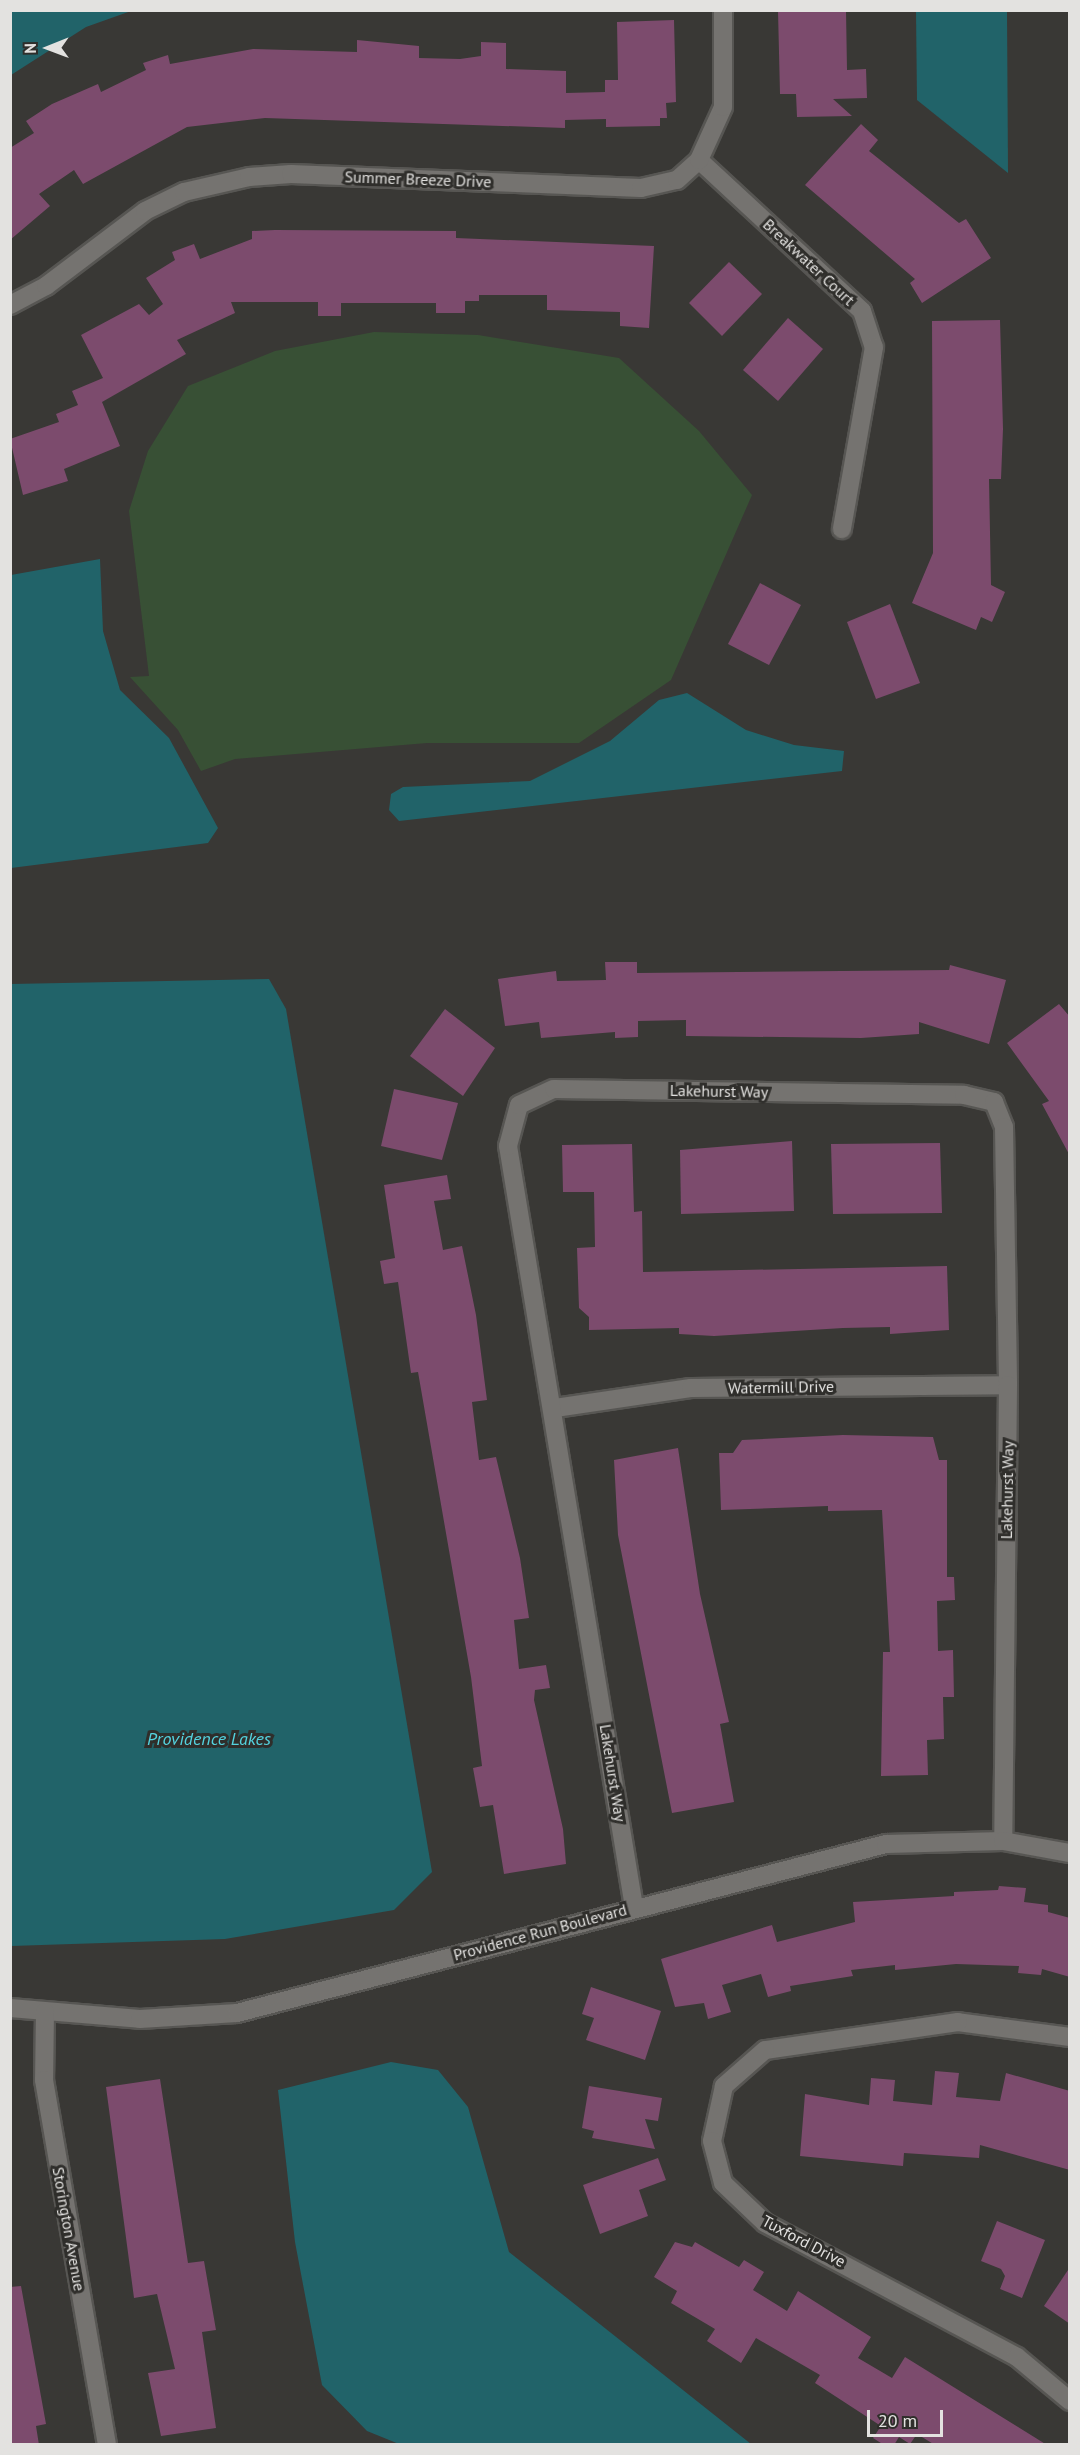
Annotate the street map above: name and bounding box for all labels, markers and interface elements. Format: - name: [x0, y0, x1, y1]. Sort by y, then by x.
- north arrow: [18, 18, 78, 78]
- text: N: [20, 43, 40, 54]
- street label: Summer Breeze Drive: [344, 167, 492, 191]
- street label: Breakwater Court: [759, 215, 859, 309]
- street label: Lakehurst Way: [669, 1081, 769, 1101]
- street label: Watermill Drive: [728, 1376, 834, 1398]
- street label: Lakehurst Way: [997, 1440, 1017, 1540]
- street label: Lakehurst Way: [596, 1723, 630, 1823]
- water label: Providence Lakes: [147, 1728, 271, 1750]
- street label: Providence Run Boulevard: [451, 1900, 629, 1964]
- street label: Storington Avenue: [49, 2165, 89, 2293]
- street label: Tuxford Drive: [759, 2211, 849, 2271]
- scale bar: [870, 2398, 946, 2436]
- text: 20 m: [878, 2409, 917, 2432]

